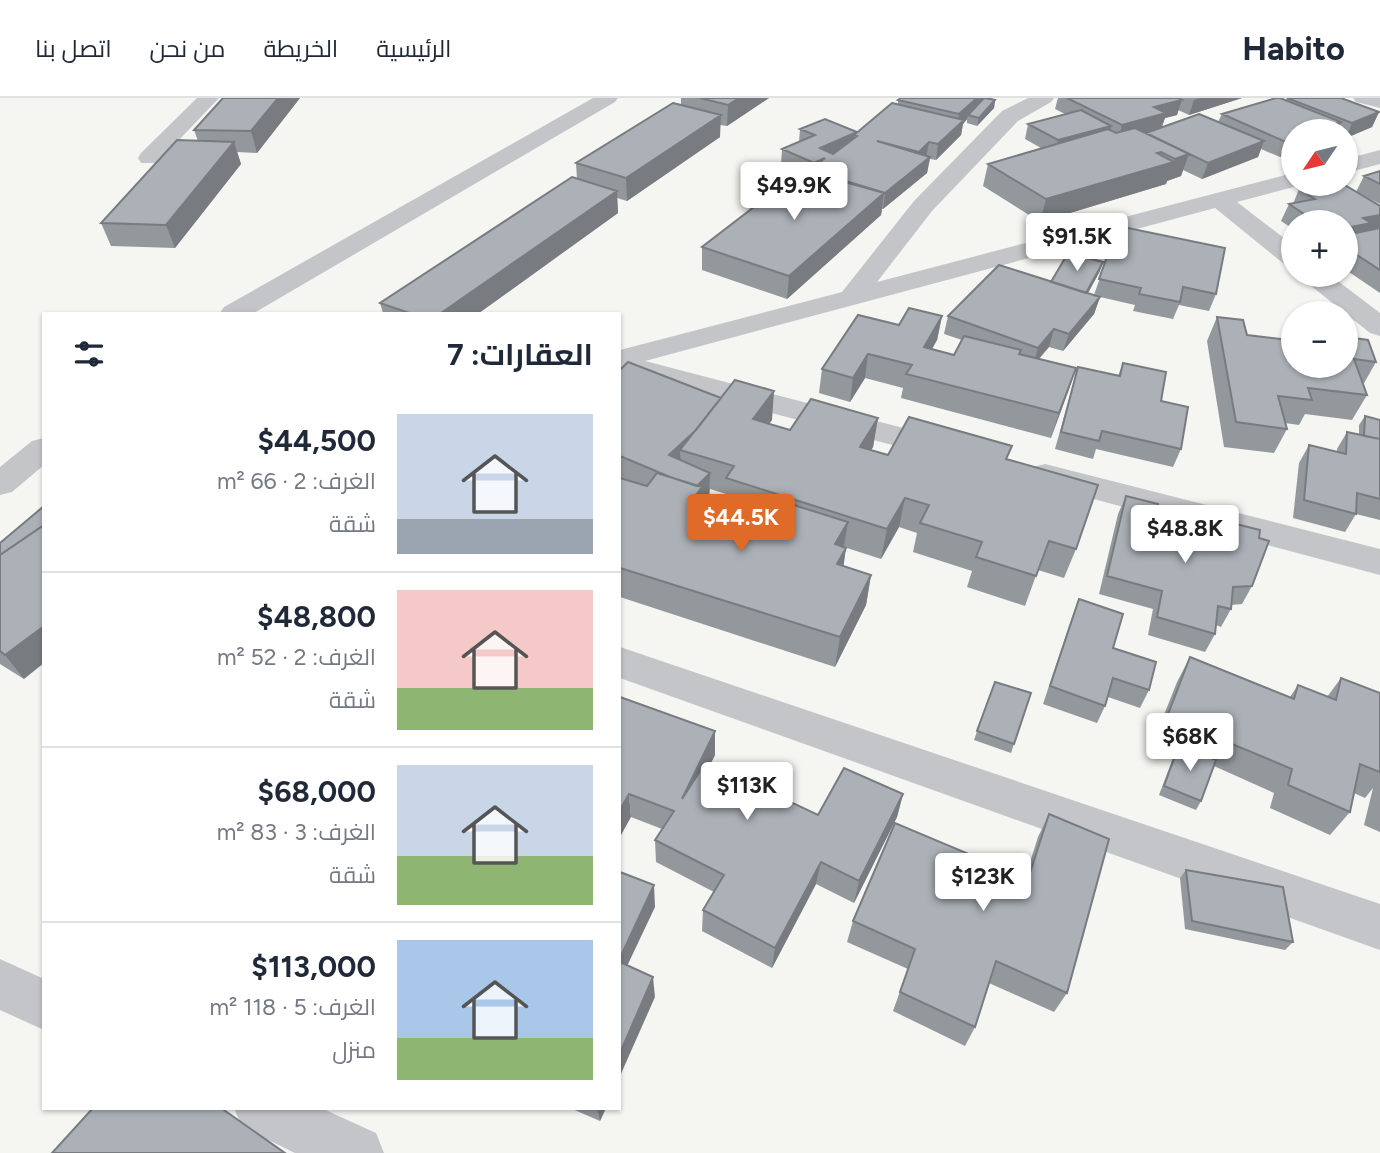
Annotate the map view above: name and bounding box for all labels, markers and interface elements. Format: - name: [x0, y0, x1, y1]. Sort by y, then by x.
- text: Habito: [1242, 29, 1345, 68]
- text: اتصل بنا: [35, 34, 112, 63]
- text: من نحن: [150, 34, 225, 63]
- text: الخريطة: [263, 34, 338, 63]
- text: الرئيسية: [376, 34, 452, 63]
- north arrow: [1281, 119, 1358, 196]
- map controls: [1281, 119, 1358, 378]
- pin: $49.9K: [737, 162, 851, 222]
- text: $49.9K: [756, 171, 832, 199]
- button: +: [1281, 210, 1358, 287]
- pin: $91.5K: [1020, 214, 1134, 273]
- text: $91.5K: [1042, 222, 1112, 250]
- button: −: [1281, 301, 1358, 378]
- icon: filters: [70, 335, 108, 373]
- text: العقارات: 7: [447, 336, 593, 373]
- text: $44,500: [257, 422, 376, 459]
- icon: home: [453, 442, 537, 526]
- text: الغرف: 2 · 66 m²: [217, 467, 376, 495]
- pin: $44.5K: [684, 494, 798, 554]
- text: $44.5K: [703, 503, 779, 531]
- pin: $48.8K: [1128, 505, 1242, 565]
- text: شقة: [329, 510, 376, 538]
- text: $48.8K: [1147, 514, 1223, 542]
- text: $48,800: [257, 598, 376, 635]
- icon: home: [453, 618, 537, 702]
- text: الغرف: 2 · 52 m²: [217, 643, 376, 671]
- text: شقة: [329, 686, 376, 714]
- pin: $68K: [1149, 714, 1231, 773]
- text: $68K: [1162, 722, 1218, 750]
- pin: $113K: [698, 762, 796, 822]
- text: $113K: [717, 771, 777, 799]
- text: $68,000: [258, 773, 376, 810]
- icon: home: [453, 793, 537, 877]
- text: الغرف: 3 · 83 m²: [217, 818, 376, 846]
- pin: $123K: [934, 854, 1032, 913]
- text: شقة: [329, 861, 376, 889]
- text: $123K: [951, 862, 1015, 890]
- text: $113,000: [251, 948, 376, 985]
- icon: home: [453, 968, 537, 1052]
- text: الغرف: 5 · 118 m²: [210, 993, 376, 1021]
- text: منزل: [332, 1036, 376, 1064]

